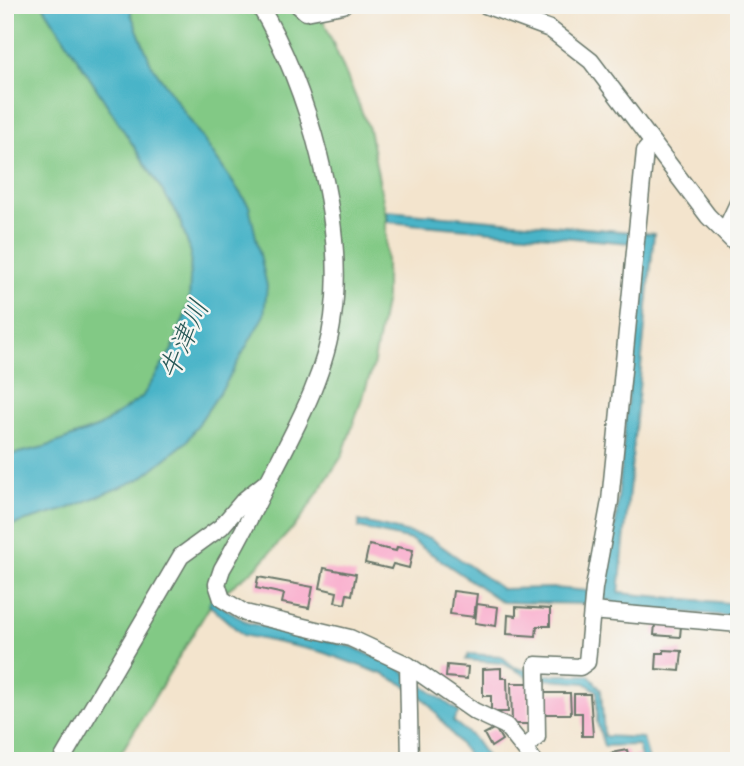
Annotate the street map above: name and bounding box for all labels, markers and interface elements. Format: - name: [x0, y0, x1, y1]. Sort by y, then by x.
- water label: 牛津川: [150, 294, 216, 384]

